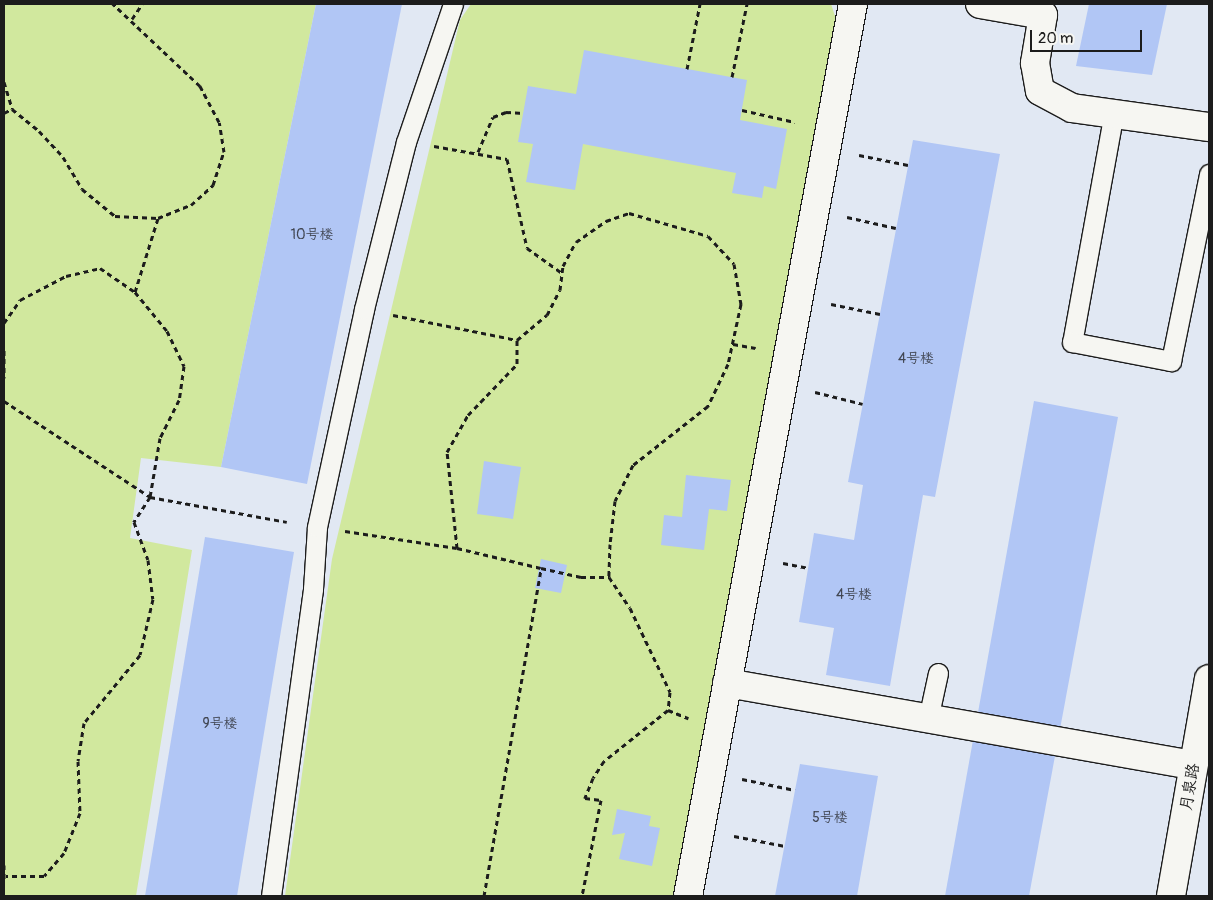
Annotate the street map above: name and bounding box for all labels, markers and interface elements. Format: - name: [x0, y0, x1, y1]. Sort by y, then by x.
- scale bar: [1033, 20, 1146, 52]
- text: 20 m: [1038, 29, 1073, 48]
- house number: 10号楼: [290, 227, 334, 243]
- house number: 4号楼: [898, 351, 934, 367]
- house number: 4号楼: [836, 587, 872, 603]
- house number: 9号楼: [202, 716, 238, 732]
- street label: 月泉路: [1176, 762, 1204, 812]
- house number: 5号楼: [812, 810, 848, 826]

